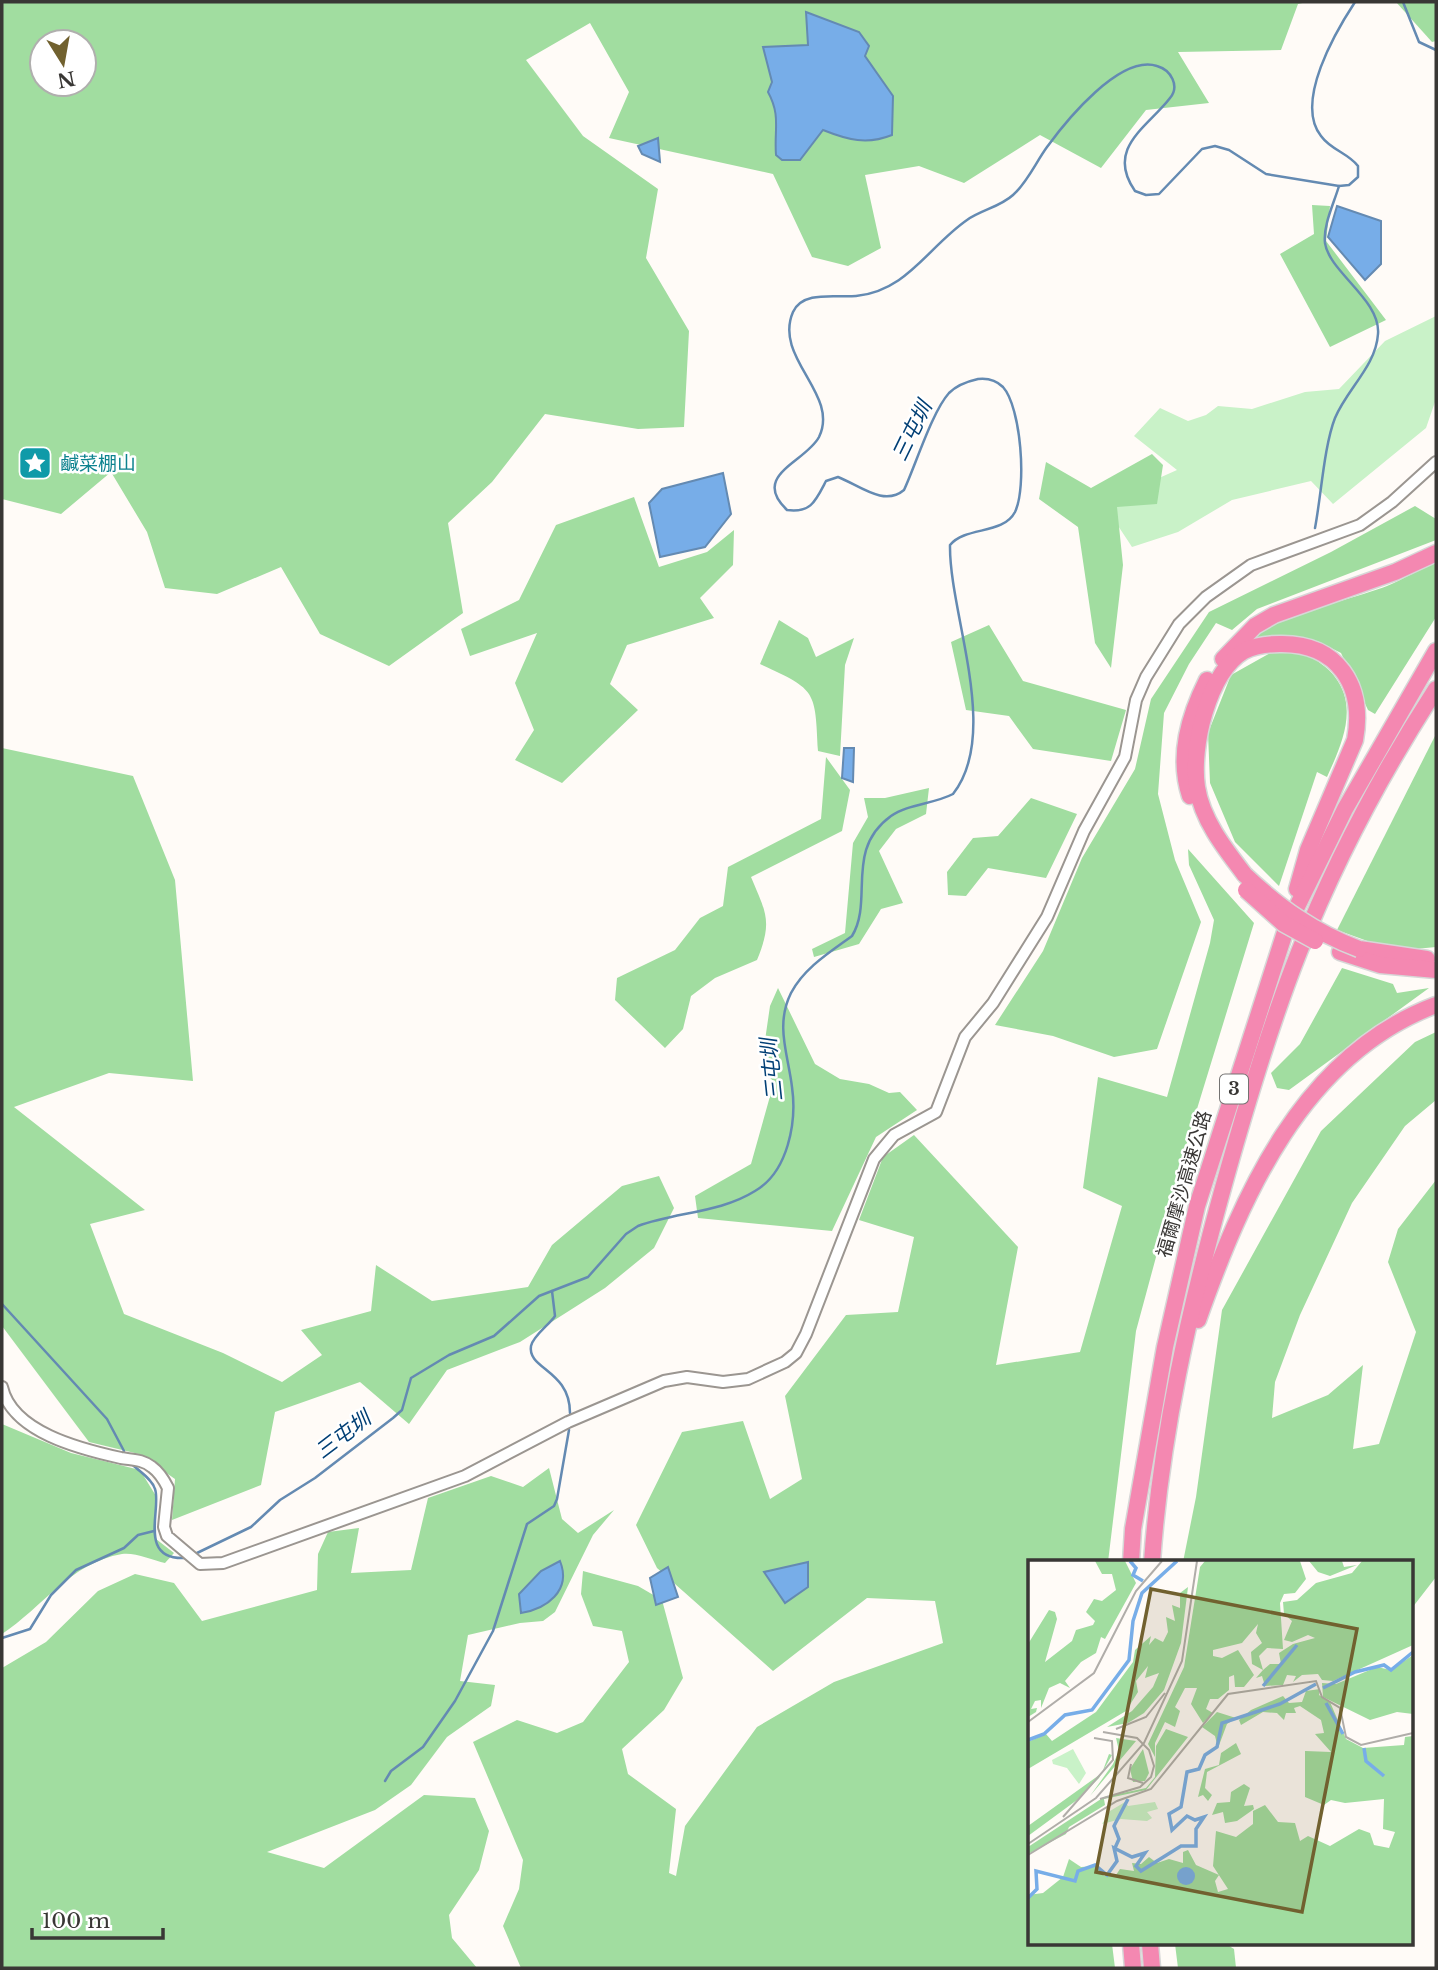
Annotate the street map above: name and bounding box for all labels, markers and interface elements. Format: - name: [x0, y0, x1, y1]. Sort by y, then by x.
- north arrow: [28, 28, 98, 98]
- text: N: [55, 66, 77, 92]
- water label: 三屯圳: [887, 394, 939, 465]
- place icon: 鹹菜棚山: [16, 444, 54, 482]
- place label: 鹹菜棚山: [60, 452, 136, 475]
- water label: 三屯圳: [755, 1034, 788, 1103]
- road number: 3: [1220, 1074, 1248, 1104]
- street label: 福爾摩沙高速公路: [1152, 1108, 1216, 1260]
- water label: 三屯圳: [310, 1404, 378, 1464]
- inset map: [1028, 1560, 1414, 1946]
- scale bar: [32, 1896, 163, 1940]
- text: 100 m: [42, 1908, 110, 1934]

